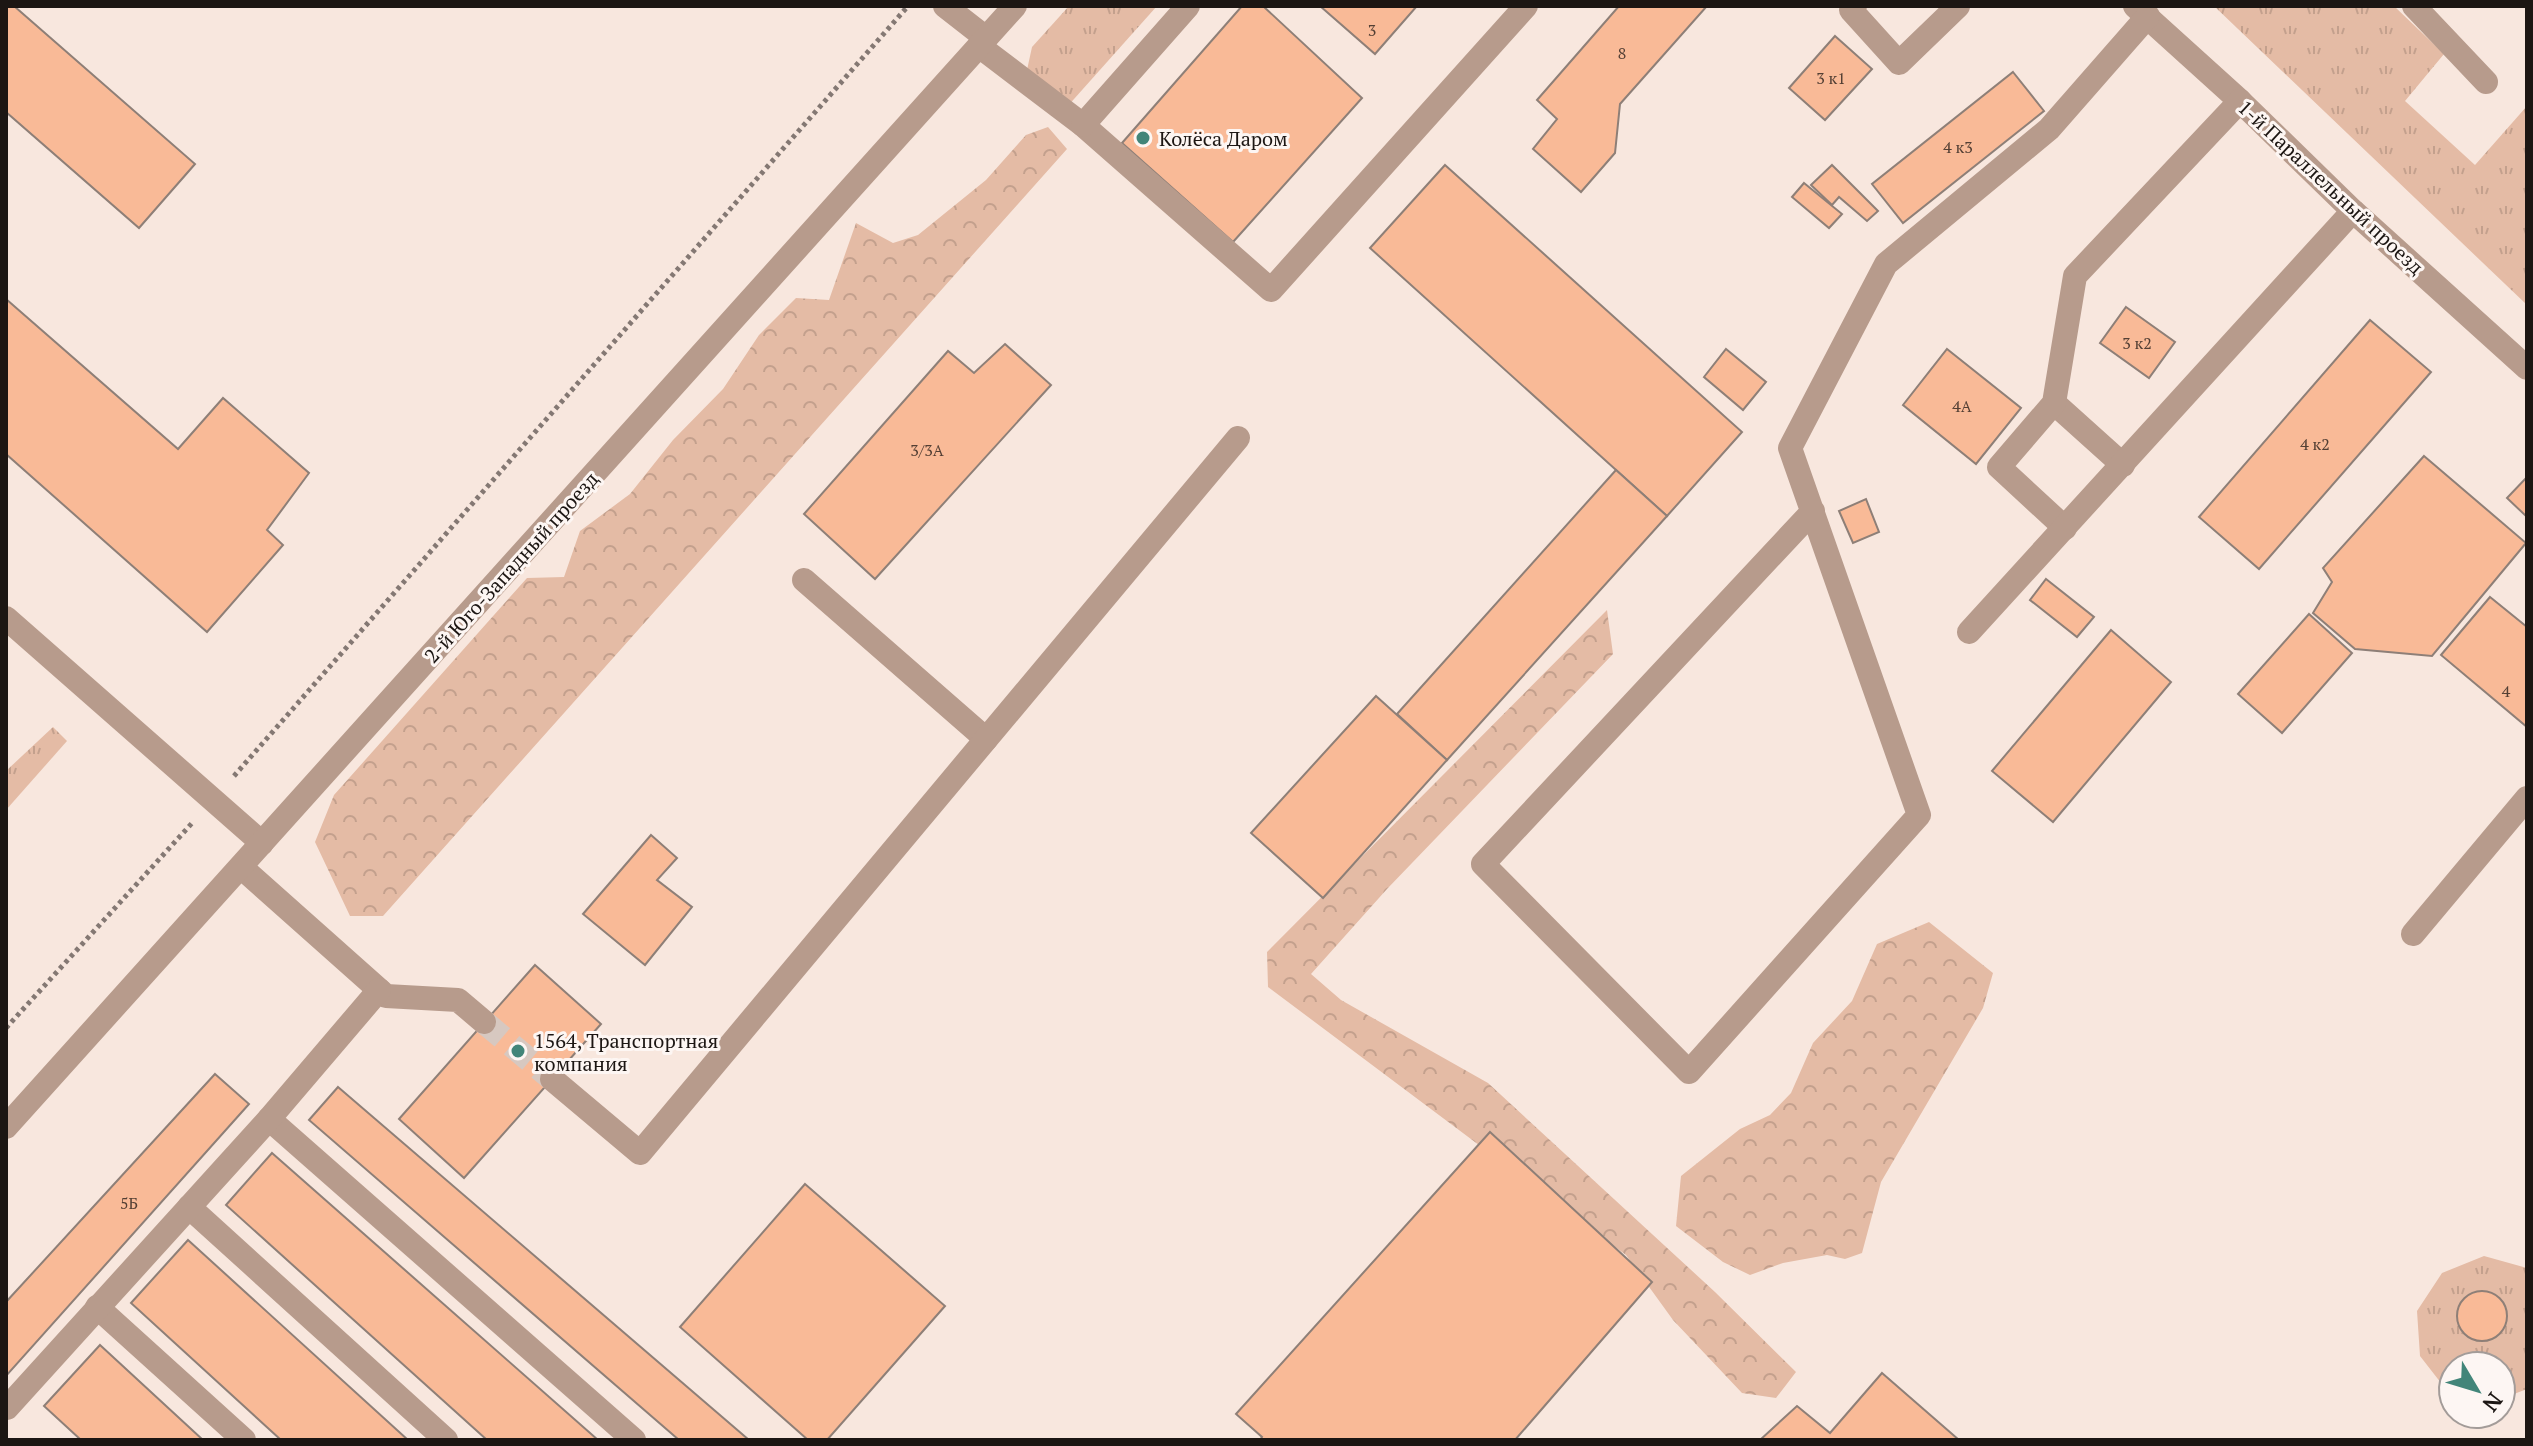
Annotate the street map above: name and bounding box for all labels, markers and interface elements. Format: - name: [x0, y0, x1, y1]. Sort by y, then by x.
- house number: 3: [1368, 19, 1376, 41]
- house number: 8: [1618, 42, 1626, 64]
- house number: 3 к1: [1816, 67, 1846, 89]
- street label: 1-й Параллельный проезд: [2232, 94, 2430, 280]
- place label: Колёса Даром: [1159, 125, 1288, 152]
- marker: Колёса Даром: [1134, 129, 1152, 147]
- house number: 4 к3: [1943, 136, 1973, 158]
- house number: 3 к2: [2122, 332, 2152, 354]
- house number: 4А: [1952, 395, 1972, 417]
- house number: 4 к2: [2300, 433, 2330, 455]
- house number: 3/3А: [910, 439, 944, 461]
- street label: 2-й Юго-Западный проезд: [418, 466, 604, 668]
- house number: 4: [2502, 680, 2511, 702]
- place label: 1564, Транспортная компания: [534, 1027, 718, 1077]
- marker: 1564, Транспортная компания: [509, 1042, 527, 1060]
- house number: 5Б: [120, 1192, 138, 1214]
- north arrow: [2437, 1350, 2517, 1430]
- text: N: [2476, 1387, 2510, 1418]

